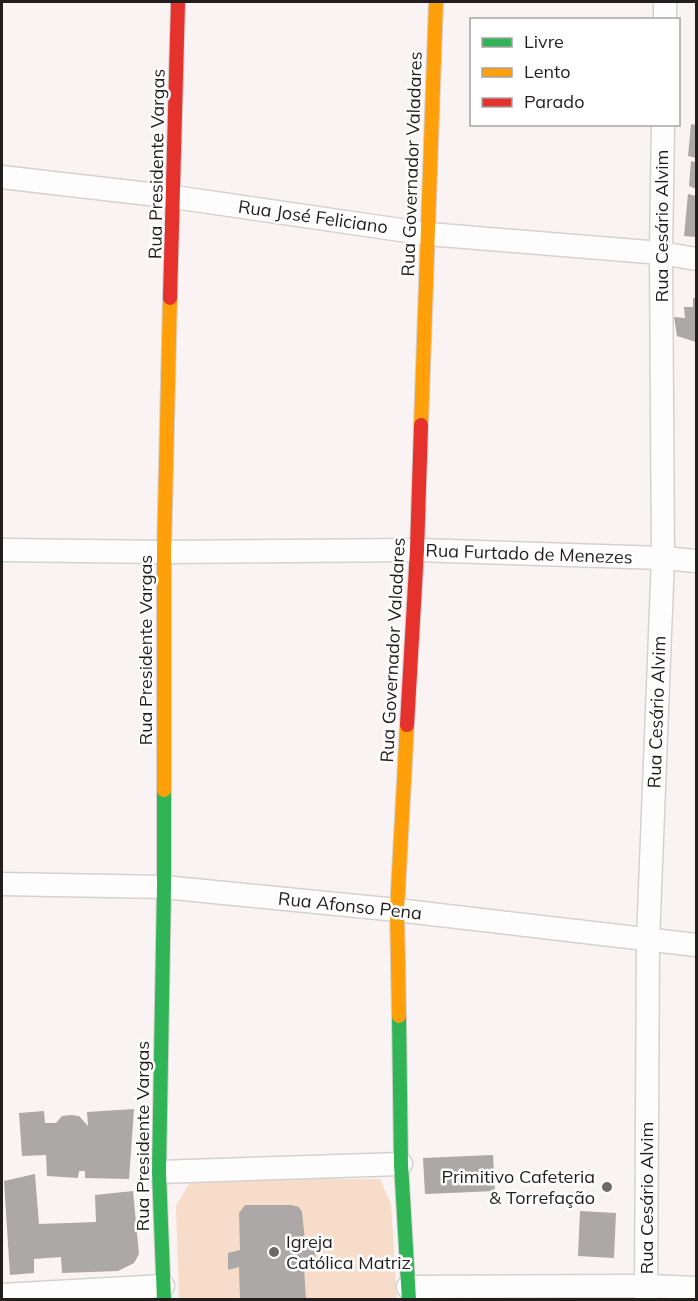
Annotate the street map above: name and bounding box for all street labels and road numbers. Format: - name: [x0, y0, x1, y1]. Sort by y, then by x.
- street label: Rua Governador Valadares: [396, 51, 427, 277]
- street label: Rua Presidente Vargas: [143, 69, 170, 259]
- street label: Rua Cesário Alvim: [650, 150, 673, 302]
- street label: Rua José Feliciano: [237, 195, 389, 238]
- street label: Rua Governador Valadares: [375, 537, 410, 763]
- street label: Rua Furtado de Menezes: [425, 538, 633, 569]
- street label: Rua Presidente Vargas: [134, 555, 157, 745]
- street label: Rua Cesário Alvim: [642, 635, 671, 789]
- street label: Rua Afonso Pena: [277, 887, 423, 924]
- street label: Rua Presidente Vargas: [131, 1041, 154, 1231]
- street label: Rua Cesário Alvim: [635, 1122, 658, 1274]

